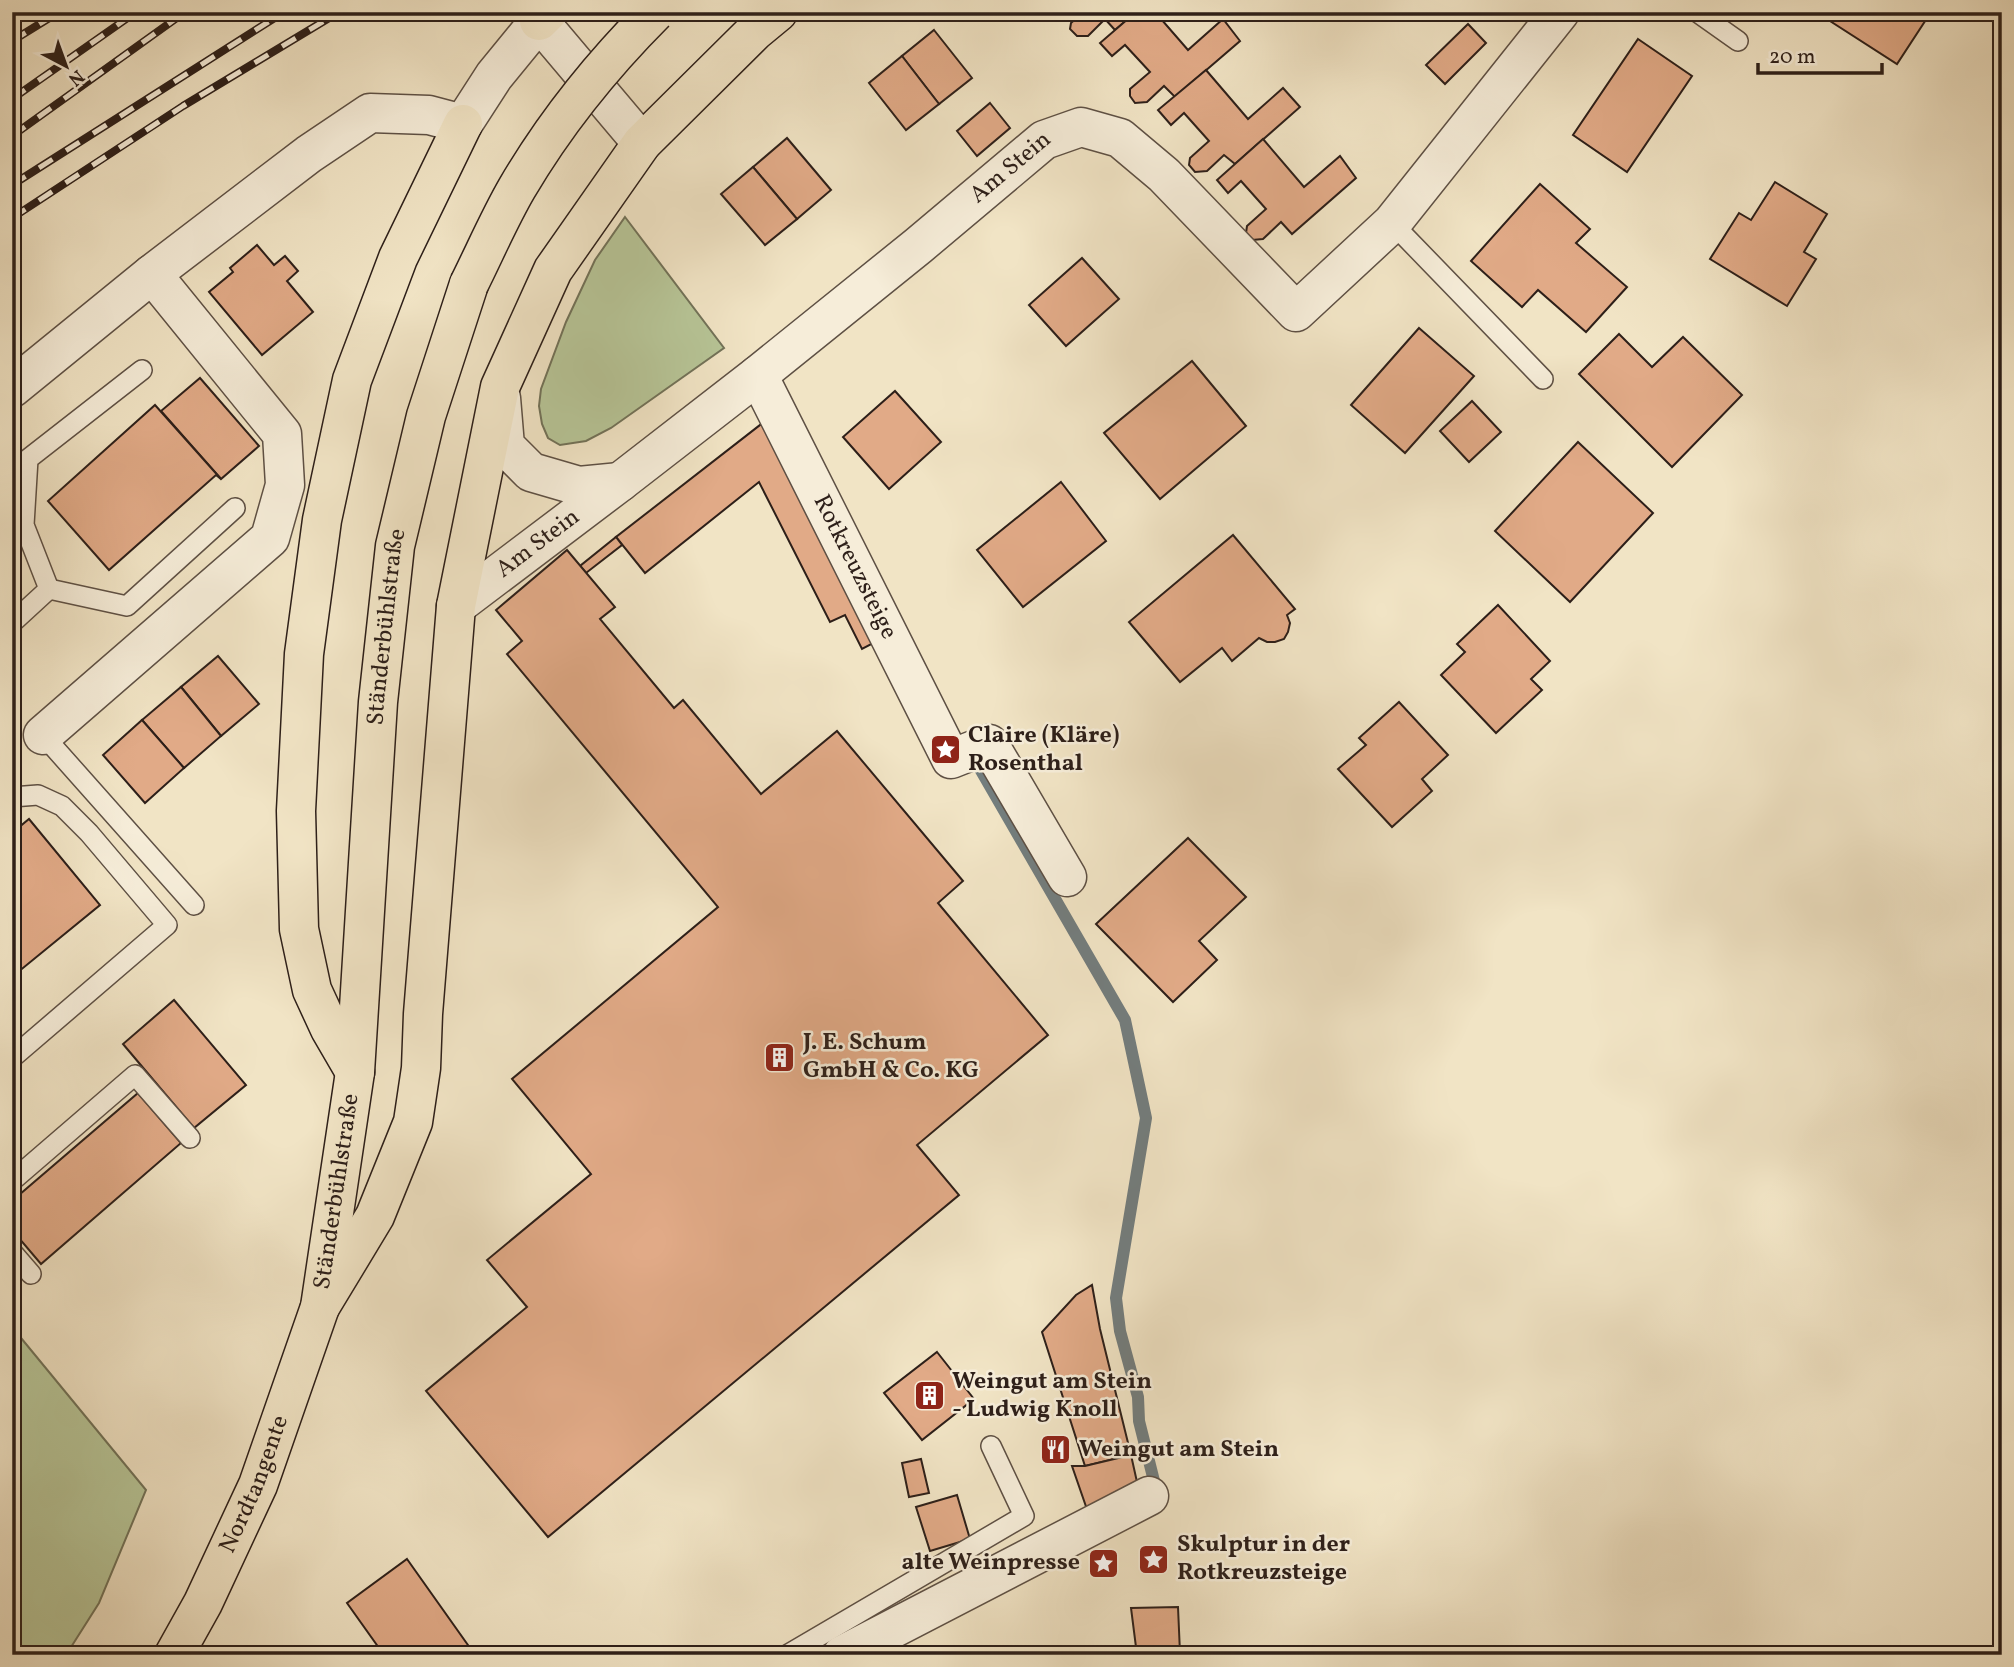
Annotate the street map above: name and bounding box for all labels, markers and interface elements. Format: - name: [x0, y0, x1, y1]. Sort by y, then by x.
- north arrow: [32, 32, 102, 102]
- scale bar: [1758, 32, 1883, 76]
- text: 20 m: [1769, 43, 1815, 72]
- text: N: [62, 63, 90, 92]
- street label: Am Stein: [963, 124, 1059, 212]
- street label: Rotkreuzsteige: [804, 489, 905, 645]
- street label: Am Stein: [489, 501, 587, 587]
- street label: Ständerbühlstraße: [360, 525, 416, 726]
- place label: Claire (Kläre) Rosenthal: [968, 719, 1119, 781]
- place icon: Claire (Kläre) Rosenthal: [928, 733, 962, 767]
- place label: J. E. Schum GmbH & Co. KG: [802, 1026, 979, 1088]
- building icon: J. E. Schum GmbH & Co. KG: [763, 1040, 797, 1074]
- street label: Ständerbühlstraße: [306, 1091, 369, 1292]
- place label: Weingut am Stein - Ludwig Knoll: [952, 1365, 1152, 1427]
- building icon: Weingut am Stein - Ludwig Knoll: [912, 1379, 946, 1413]
- street label: Nordtangente: [211, 1411, 298, 1559]
- restaurant icon: Weingut am Stein: [1039, 1433, 1073, 1467]
- place label: Weingut am Stein: [1079, 1433, 1279, 1467]
- place label: Skulptur in der Rotkreuzsteige: [1177, 1528, 1350, 1590]
- place icon: Skulptur in der Rotkreuzsteige: [1137, 1542, 1171, 1576]
- place label: alte Weinpresse: [902, 1546, 1080, 1580]
- place icon: alte Weinpresse: [1086, 1546, 1120, 1580]

